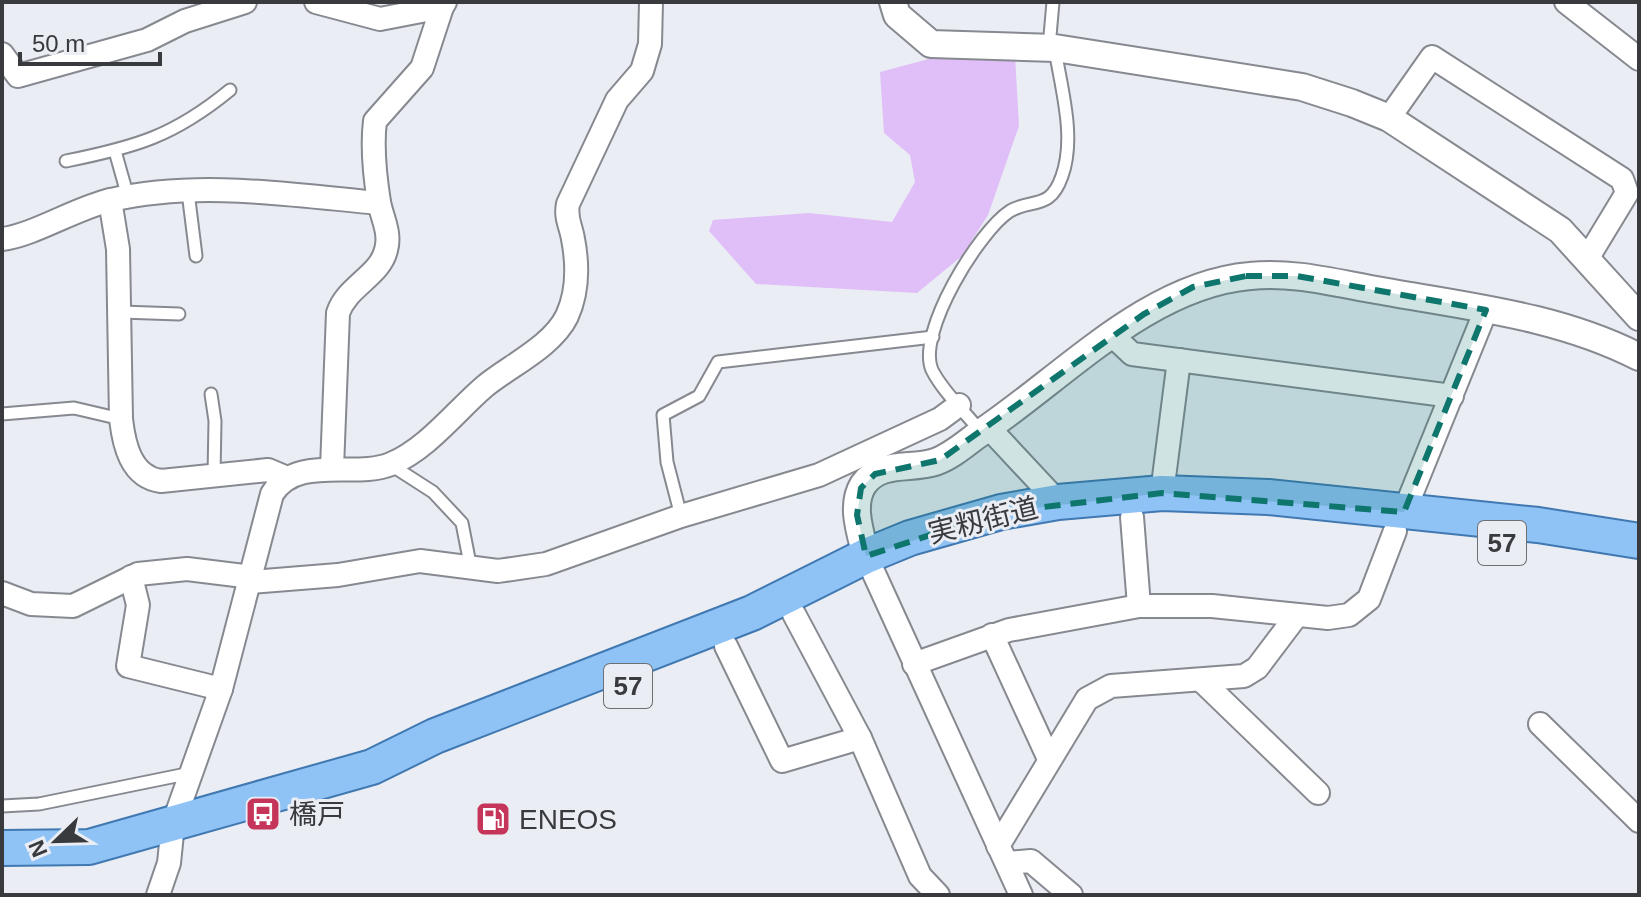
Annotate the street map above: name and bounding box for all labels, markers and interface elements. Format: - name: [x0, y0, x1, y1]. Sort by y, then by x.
- scale bar: [20, 16, 160, 66]
- text: 50 m: [32, 30, 85, 57]
- street label: 実籾街道: [925, 492, 1041, 549]
- road number: 57: [1478, 521, 1526, 565]
- road number: 57: [604, 664, 652, 708]
- bus stop icon: 橋戸: [244, 795, 282, 833]
- place label: 橋戸: [289, 799, 345, 830]
- fuel station icon: ENEOS: [474, 800, 512, 838]
- north arrow: [16, 801, 96, 881]
- place label: ENEOS: [519, 804, 617, 835]
- text: N: [23, 836, 53, 861]

